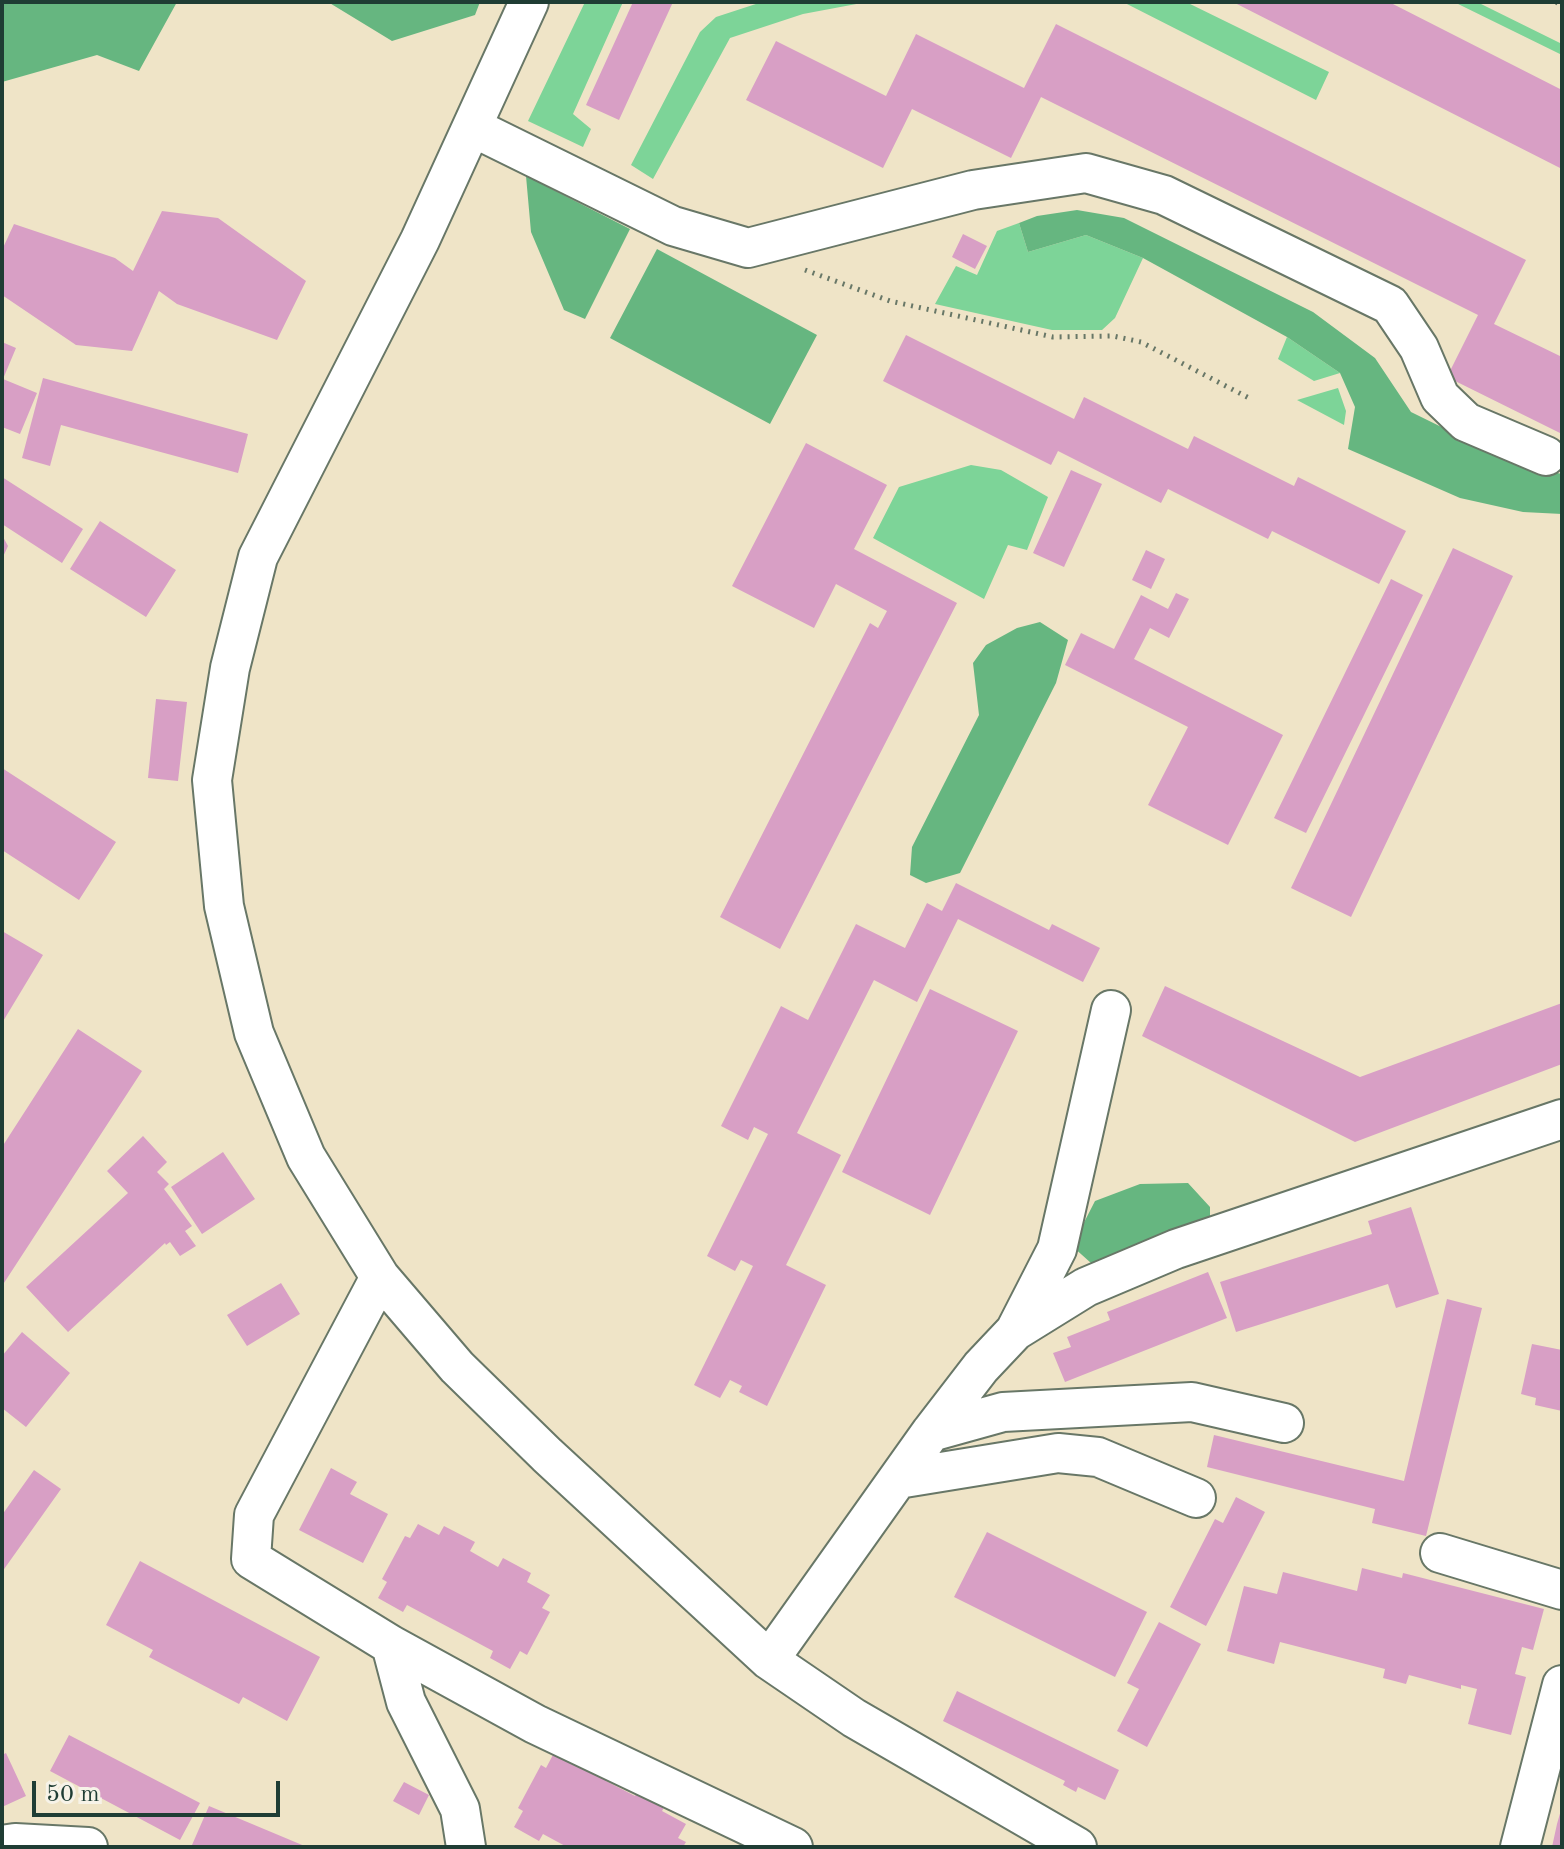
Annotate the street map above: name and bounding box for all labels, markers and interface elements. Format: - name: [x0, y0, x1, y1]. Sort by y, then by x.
- scale bar: [36, 1765, 284, 1815]
- text: 50 m: [46, 1783, 100, 1807]

